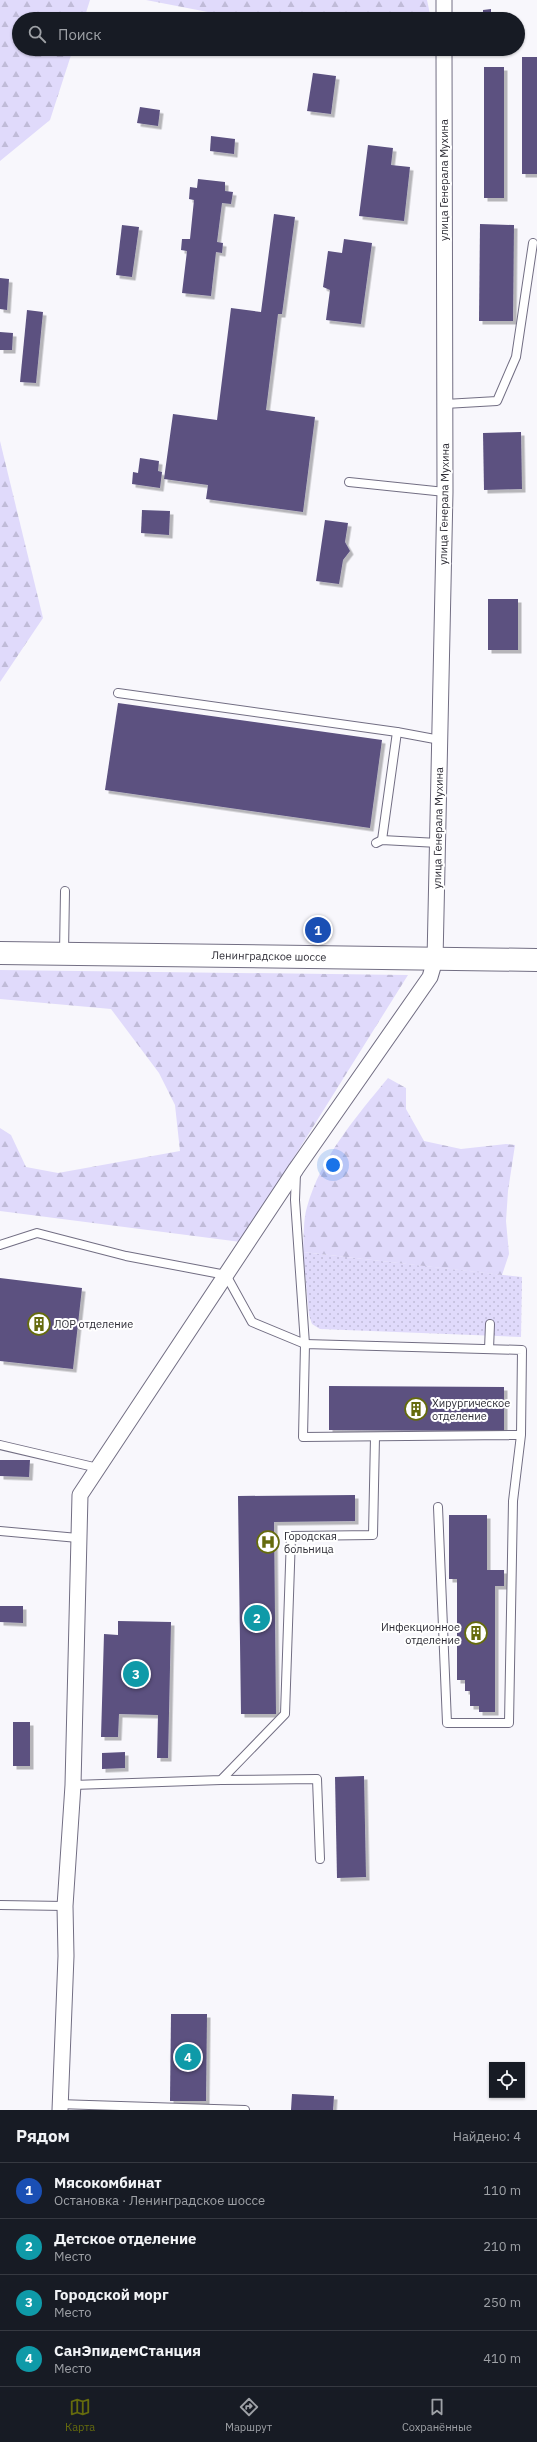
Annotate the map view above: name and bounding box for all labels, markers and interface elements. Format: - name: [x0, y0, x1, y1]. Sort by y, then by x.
- search box: [12, 12, 525, 56]
- icon: search: [26, 23, 48, 45]
- text: Поиск: [58, 25, 101, 44]
- street label: улица Генерала Мухина: [437, 119, 451, 241]
- street label: улица Генерала Мухина: [436, 443, 452, 565]
- street label: улица Генерала Мухина: [430, 767, 446, 889]
- pin: 1: [305, 915, 331, 945]
- street label: Ленинградское шоссе: [211, 948, 327, 964]
- your location: [323, 1155, 343, 1175]
- building icon: ЛОР отделение: [26, 1311, 52, 1337]
- place label: ЛОР отделение: [54, 1317, 133, 1331]
- building icon: Хирургическое отделение: [403, 1396, 429, 1422]
- place label: Хирургическое отделение: [432, 1396, 510, 1423]
- hospital icon: Городская больница: [255, 1529, 281, 1555]
- place label: Городская больница: [284, 1529, 337, 1556]
- pin: 2: [244, 1603, 270, 1633]
- place label: Инфекционное отделение: [381, 1620, 460, 1647]
- building icon: Инфекционное отделение: [463, 1620, 489, 1646]
- pin: 3: [123, 1659, 149, 1689]
- pin: 4: [175, 2042, 201, 2072]
- map controls: [489, 2062, 525, 2098]
- button: locate: [489, 2062, 525, 2098]
- text: Рядом: [16, 2125, 70, 2147]
- text: Найдено: 4: [453, 2128, 521, 2145]
- text: Мясокомбинат: [54, 2173, 162, 2192]
- text: 1: [25, 2182, 33, 2199]
- text: 110 m: [483, 2182, 521, 2199]
- text: Остановка · Ленинградское шоссе: [54, 2192, 265, 2209]
- text: Детское отделение: [54, 2229, 197, 2248]
- text: 2: [25, 2238, 33, 2255]
- text: 210 m: [483, 2238, 521, 2255]
- text: Место: [54, 2248, 92, 2265]
- text: Городской морг: [54, 2285, 169, 2304]
- text: 3: [25, 2294, 33, 2311]
- text: 250 m: [483, 2294, 521, 2311]
- text: Место: [54, 2304, 92, 2321]
- text: СанЭпидемСтанция: [54, 2341, 201, 2360]
- text: 4: [25, 2350, 33, 2367]
- text: 410 m: [483, 2350, 521, 2367]
- text: Место: [54, 2360, 92, 2377]
- tab: Карта: [65, 2396, 95, 2434]
- tab: Маршрут: [225, 2396, 272, 2434]
- tab: Сохранённые: [402, 2396, 472, 2434]

